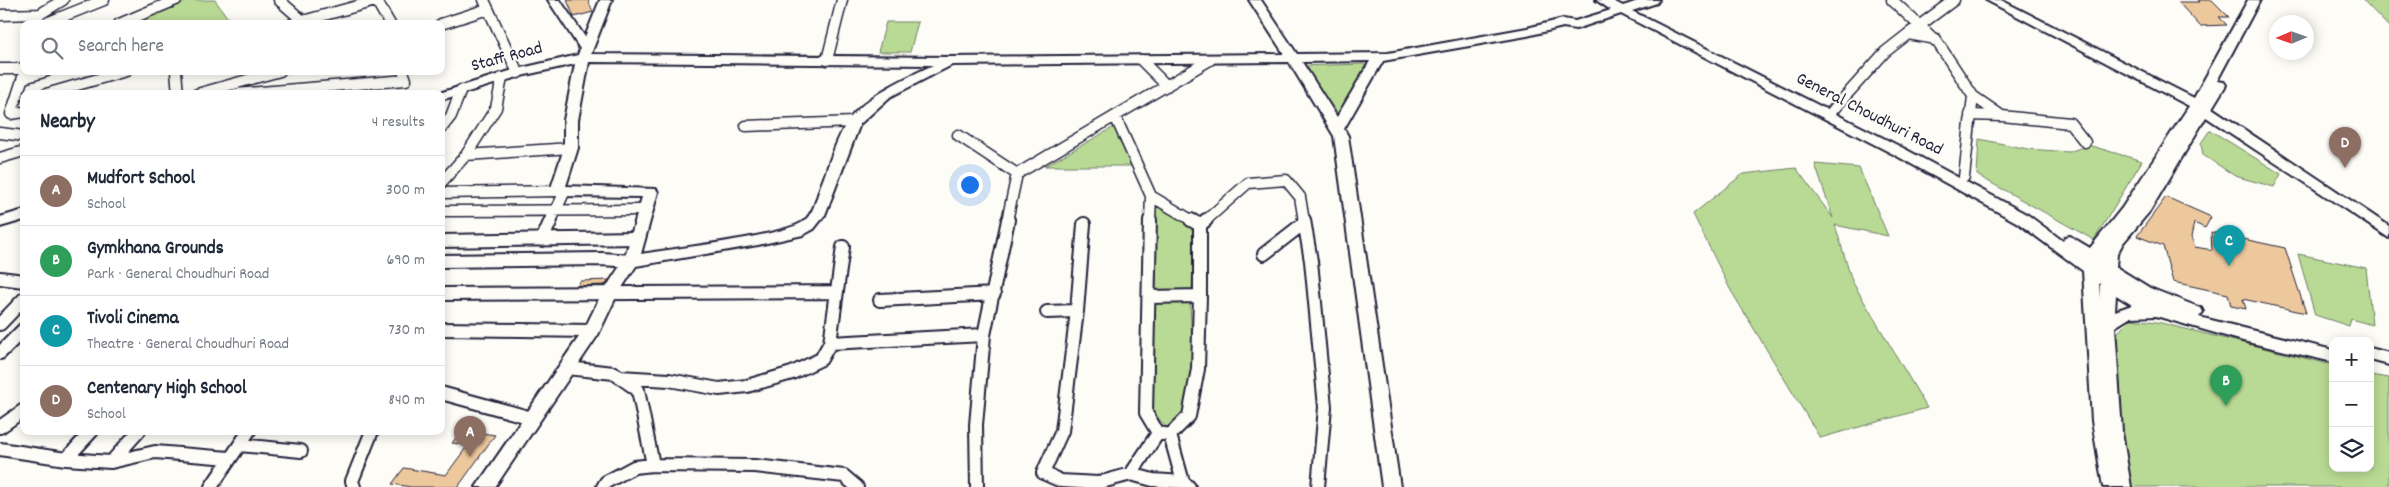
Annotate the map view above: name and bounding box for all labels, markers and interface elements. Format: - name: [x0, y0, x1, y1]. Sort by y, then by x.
- north arrow: [2269, 15, 2314, 60]
- search box: [20, 20, 445, 75]
- icon: search: [38, 34, 66, 62]
- text: Search here: [78, 34, 164, 61]
- street label: Staff Road: [469, 36, 545, 80]
- street label: General Choudhuri Road: [1791, 67, 1947, 163]
- text: Nearby: [40, 108, 95, 138]
- text: 4 results: [372, 111, 425, 134]
- pin: D: [2329, 127, 2361, 168]
- text: Mudfort School: [87, 166, 195, 193]
- your location: [957, 172, 983, 198]
- text: A: [52, 179, 60, 202]
- text: 300 m: [386, 179, 425, 202]
- text: School: [87, 193, 126, 216]
- pin: C: [2213, 225, 2245, 266]
- text: Gymkhana Grounds: [87, 236, 224, 263]
- text: B: [52, 249, 60, 272]
- text: 690 m: [386, 249, 425, 272]
- text: Park · General Choudhuri Road: [87, 263, 269, 286]
- text: Tivoli Cinema: [87, 306, 179, 333]
- text: C: [52, 319, 60, 342]
- text: 730 m: [388, 319, 425, 342]
- text: Theatre · General Choudhuri Road: [87, 333, 289, 356]
- map controls: [2329, 337, 2374, 472]
- button: +: [2329, 337, 2374, 382]
- pin: B: [2210, 365, 2242, 406]
- text: Centenary High School: [87, 376, 246, 403]
- button: −: [2329, 382, 2374, 427]
- text: D: [52, 389, 60, 412]
- text: 840 m: [389, 389, 425, 412]
- text: School: [87, 403, 126, 426]
- pin: A: [454, 416, 486, 457]
- button: layers: [2329, 427, 2374, 472]

